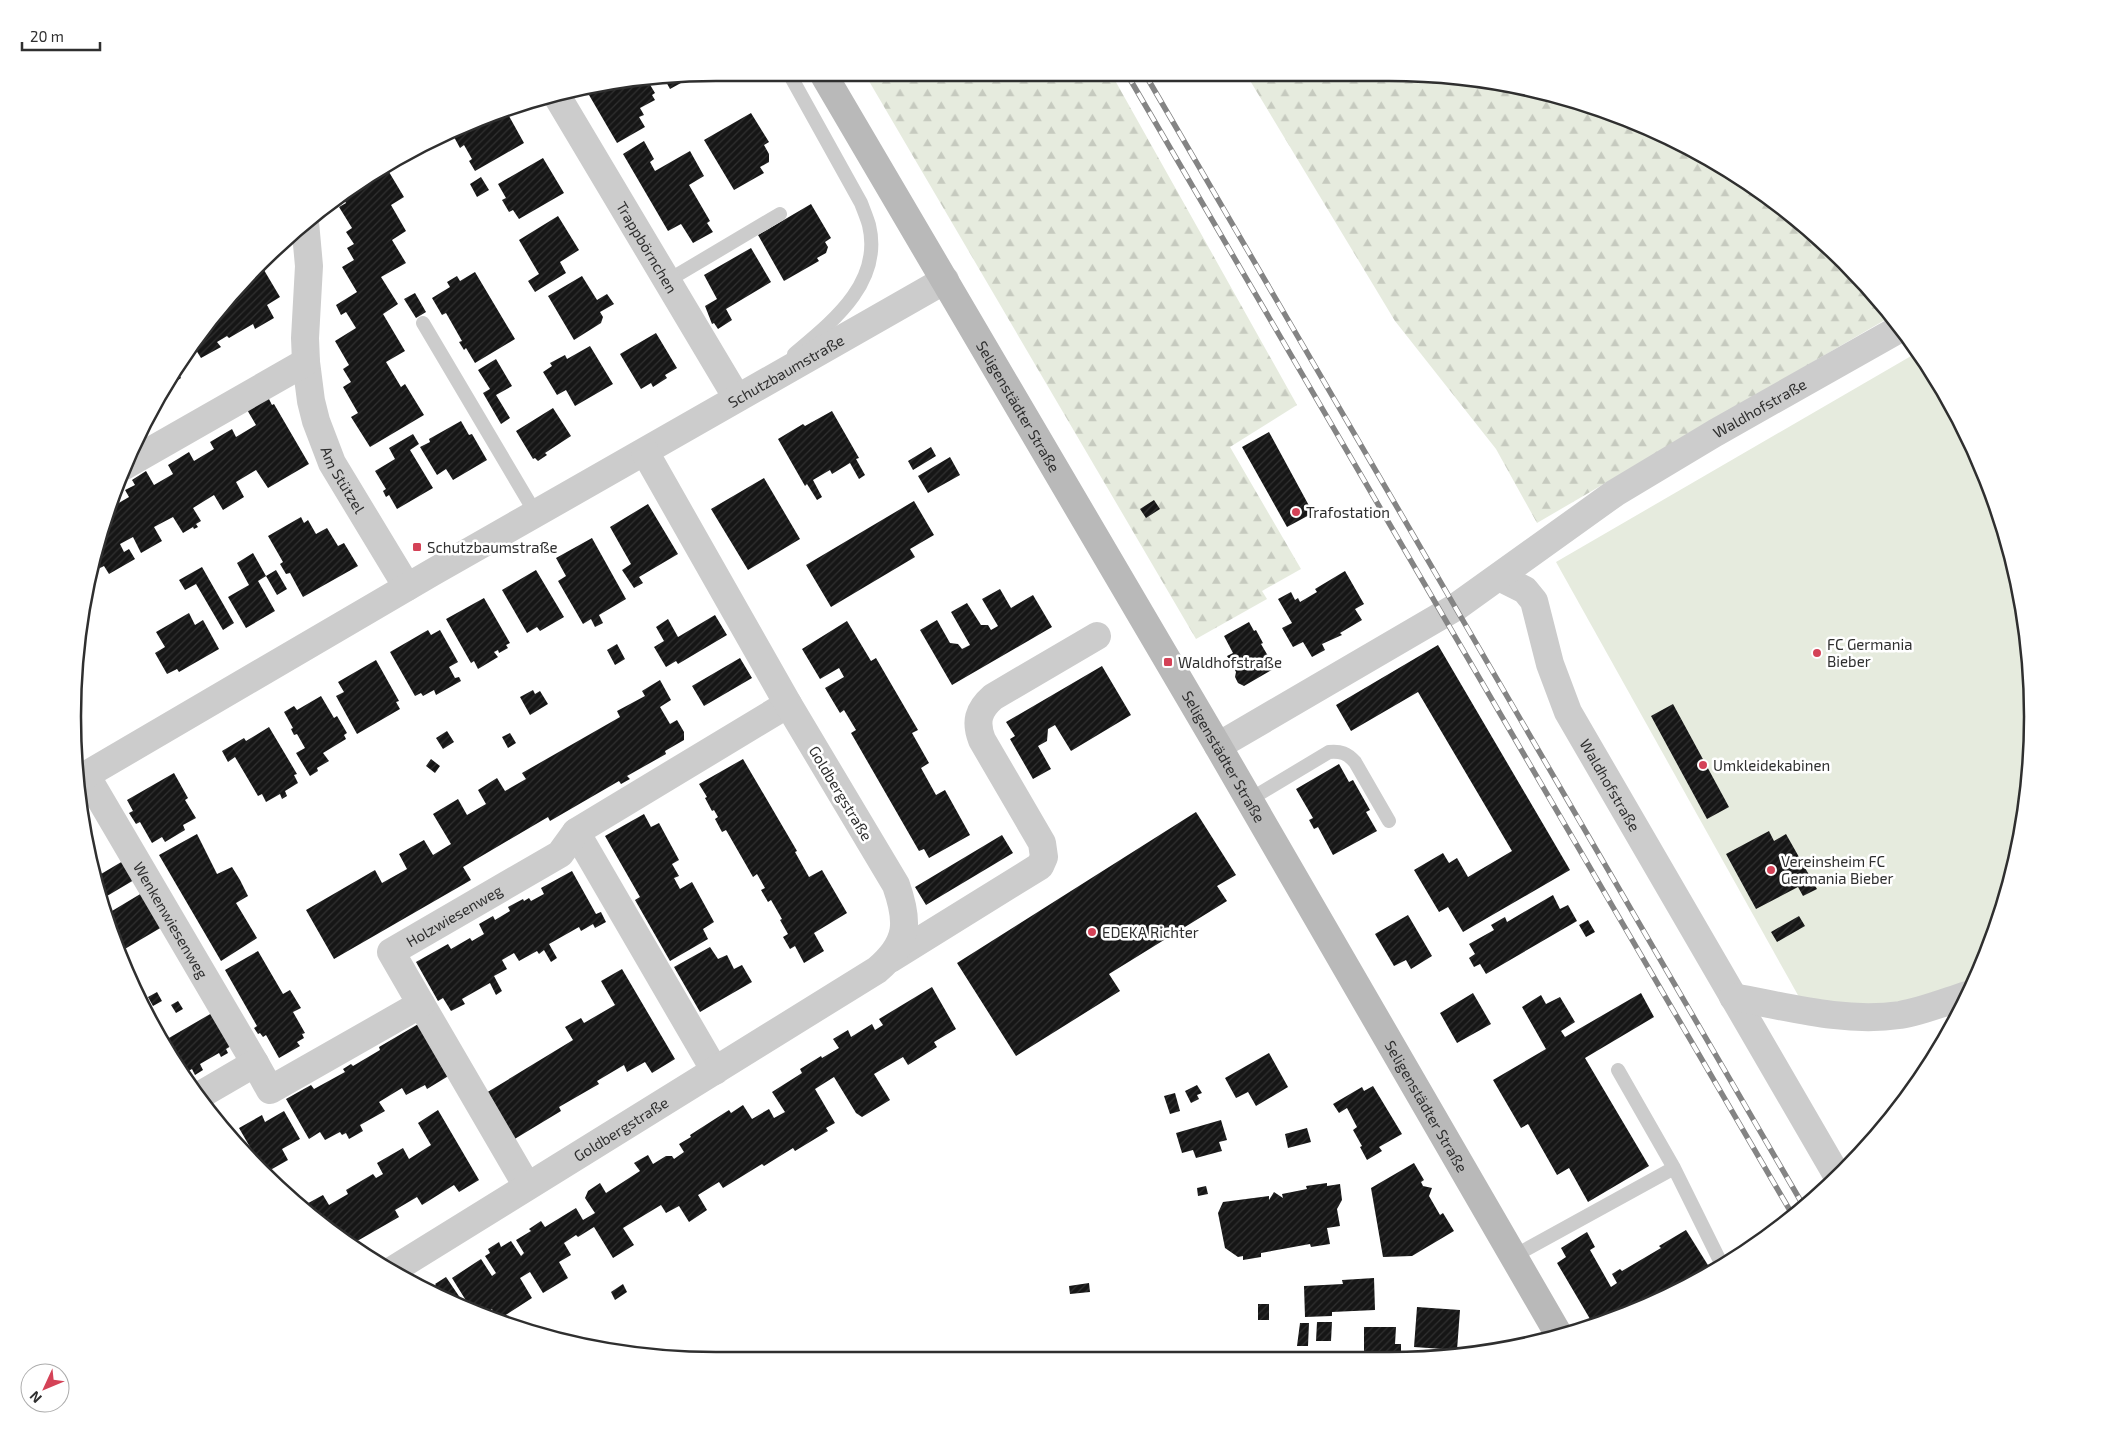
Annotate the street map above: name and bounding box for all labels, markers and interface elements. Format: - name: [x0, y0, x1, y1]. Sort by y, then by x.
- scale bar: [22, 20, 100, 52]
- text: 20 m: [30, 27, 64, 45]
- street label: Trappbörnchen: [613, 198, 681, 296]
- street label: Schutzbaumstraße: [725, 331, 847, 411]
- street label: Seligenstädter Straße: [973, 337, 1064, 475]
- street label: Waldhofstraße: [1710, 374, 1809, 441]
- street label: Am Stützel: [317, 444, 369, 517]
- place label: Trafostation: [1306, 503, 1390, 521]
- marker: Trafostation: [1290, 506, 1302, 518]
- place label: Schutzbaumstraße: [427, 538, 558, 556]
- marker: Schutzbaumstraße: [411, 541, 423, 553]
- place label: FC Germania Bieber: [1827, 635, 1912, 670]
- marker: FC Germania Bieber: [1811, 647, 1823, 659]
- place label: Waldhofstraße: [1178, 653, 1282, 671]
- marker: Waldhofstraße: [1162, 656, 1174, 668]
- street label: Seligenstädter Straße: [1179, 687, 1269, 826]
- street label: Waldhofstraße: [1576, 735, 1644, 835]
- street label: Goldbergstraße: [806, 742, 876, 844]
- place label: Umkleidekabinen: [1713, 756, 1830, 774]
- marker: Umkleidekabinen: [1697, 759, 1709, 771]
- place label: Vereinsheim FC Germania Bieber: [1781, 852, 1894, 887]
- street label: Wenkenwiesenweg: [130, 858, 213, 982]
- marker: Vereinsheim FC Germania Bieber: [1765, 864, 1777, 876]
- street label: Holzwiesenweg: [403, 880, 506, 950]
- place label: EDEKA Richter: [1102, 923, 1199, 941]
- marker: EDEKA Richter: [1086, 926, 1098, 938]
- street label: Seligenstädter Straße: [1381, 1037, 1472, 1175]
- street label: Goldbergstraße: [570, 1093, 671, 1165]
- north arrow: [20, 1363, 70, 1413]
- text: N: [26, 1388, 45, 1407]

